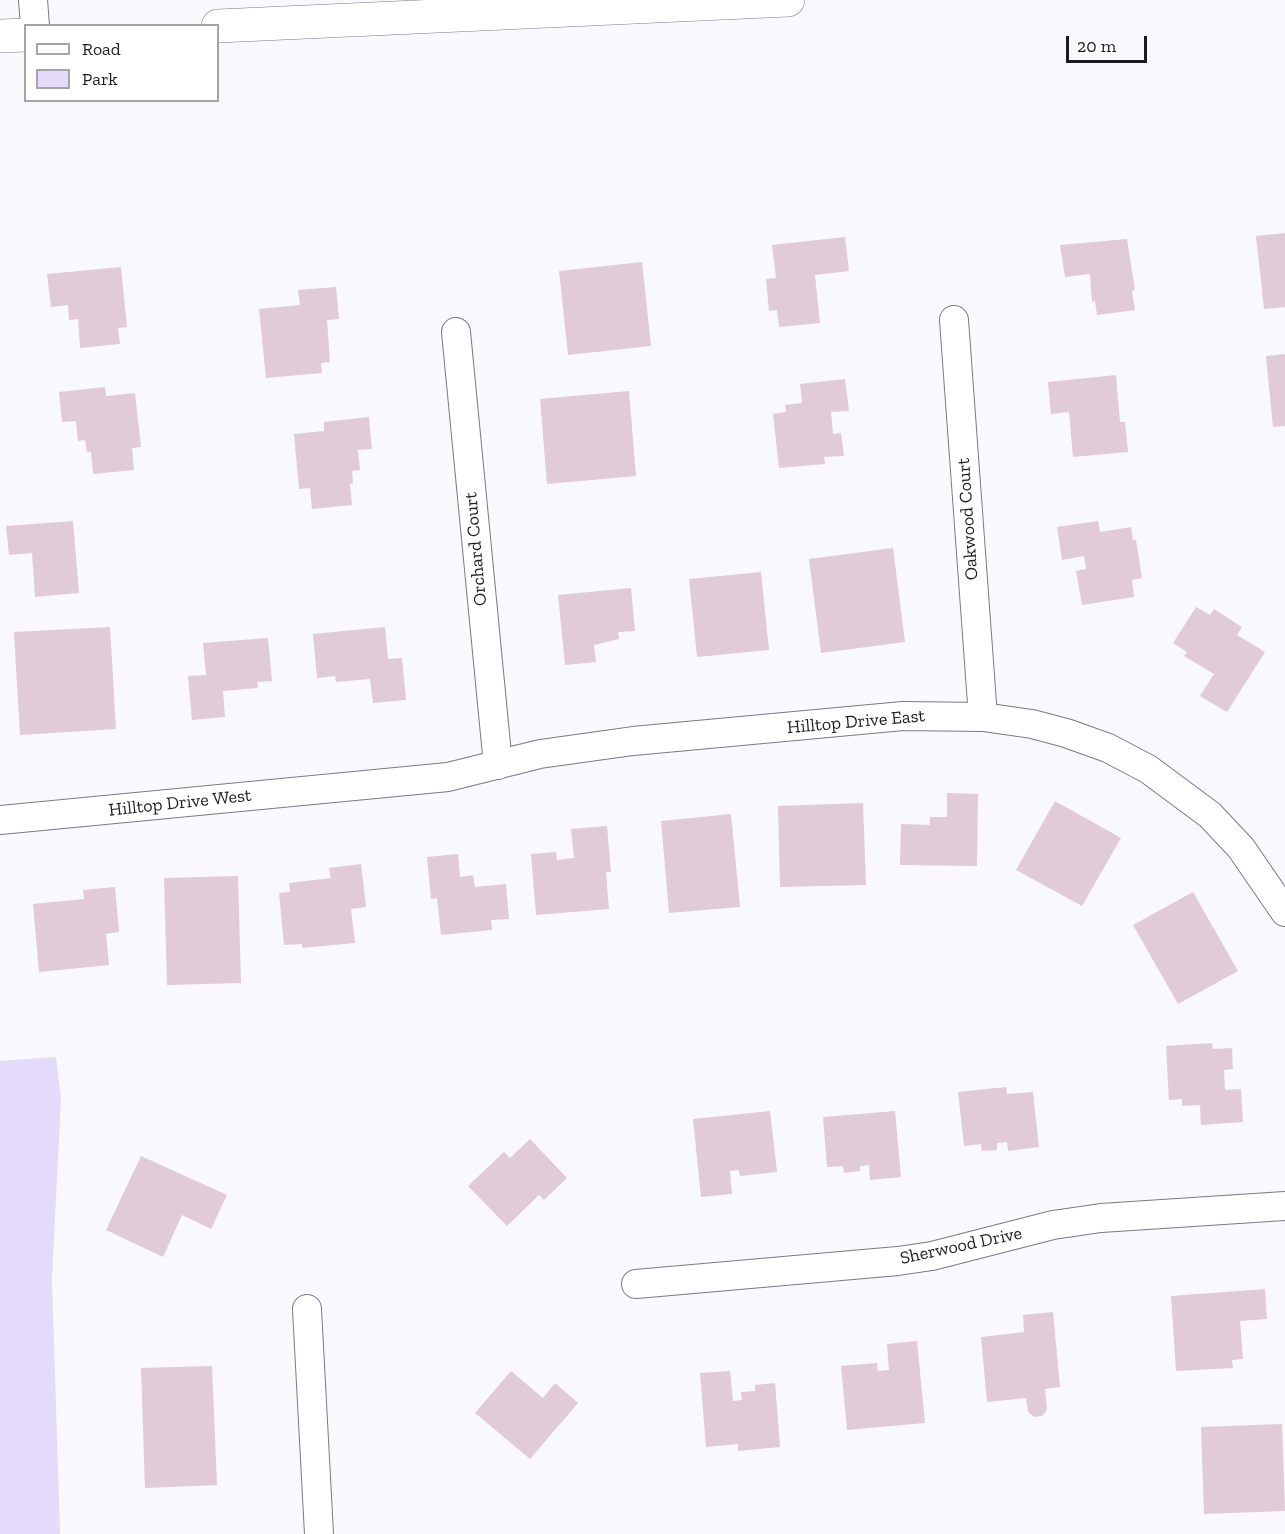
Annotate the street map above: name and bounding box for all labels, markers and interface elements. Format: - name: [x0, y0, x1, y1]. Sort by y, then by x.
- legend: [24, 24, 219, 102]
- scale bar: [1069, 24, 1150, 62]
- text: 20 m: [1077, 35, 1116, 57]
- text: Road: [82, 38, 121, 60]
- text: Park: [82, 68, 118, 90]
- street label: Oakwood Court: [953, 457, 983, 581]
- street label: Orchard Court: [460, 491, 492, 607]
- street label: Hilltop Drive East: [786, 705, 926, 739]
- street label: Hilltop Drive West: [107, 785, 253, 821]
- street label: Sherwood Drive: [898, 1223, 1024, 1269]

